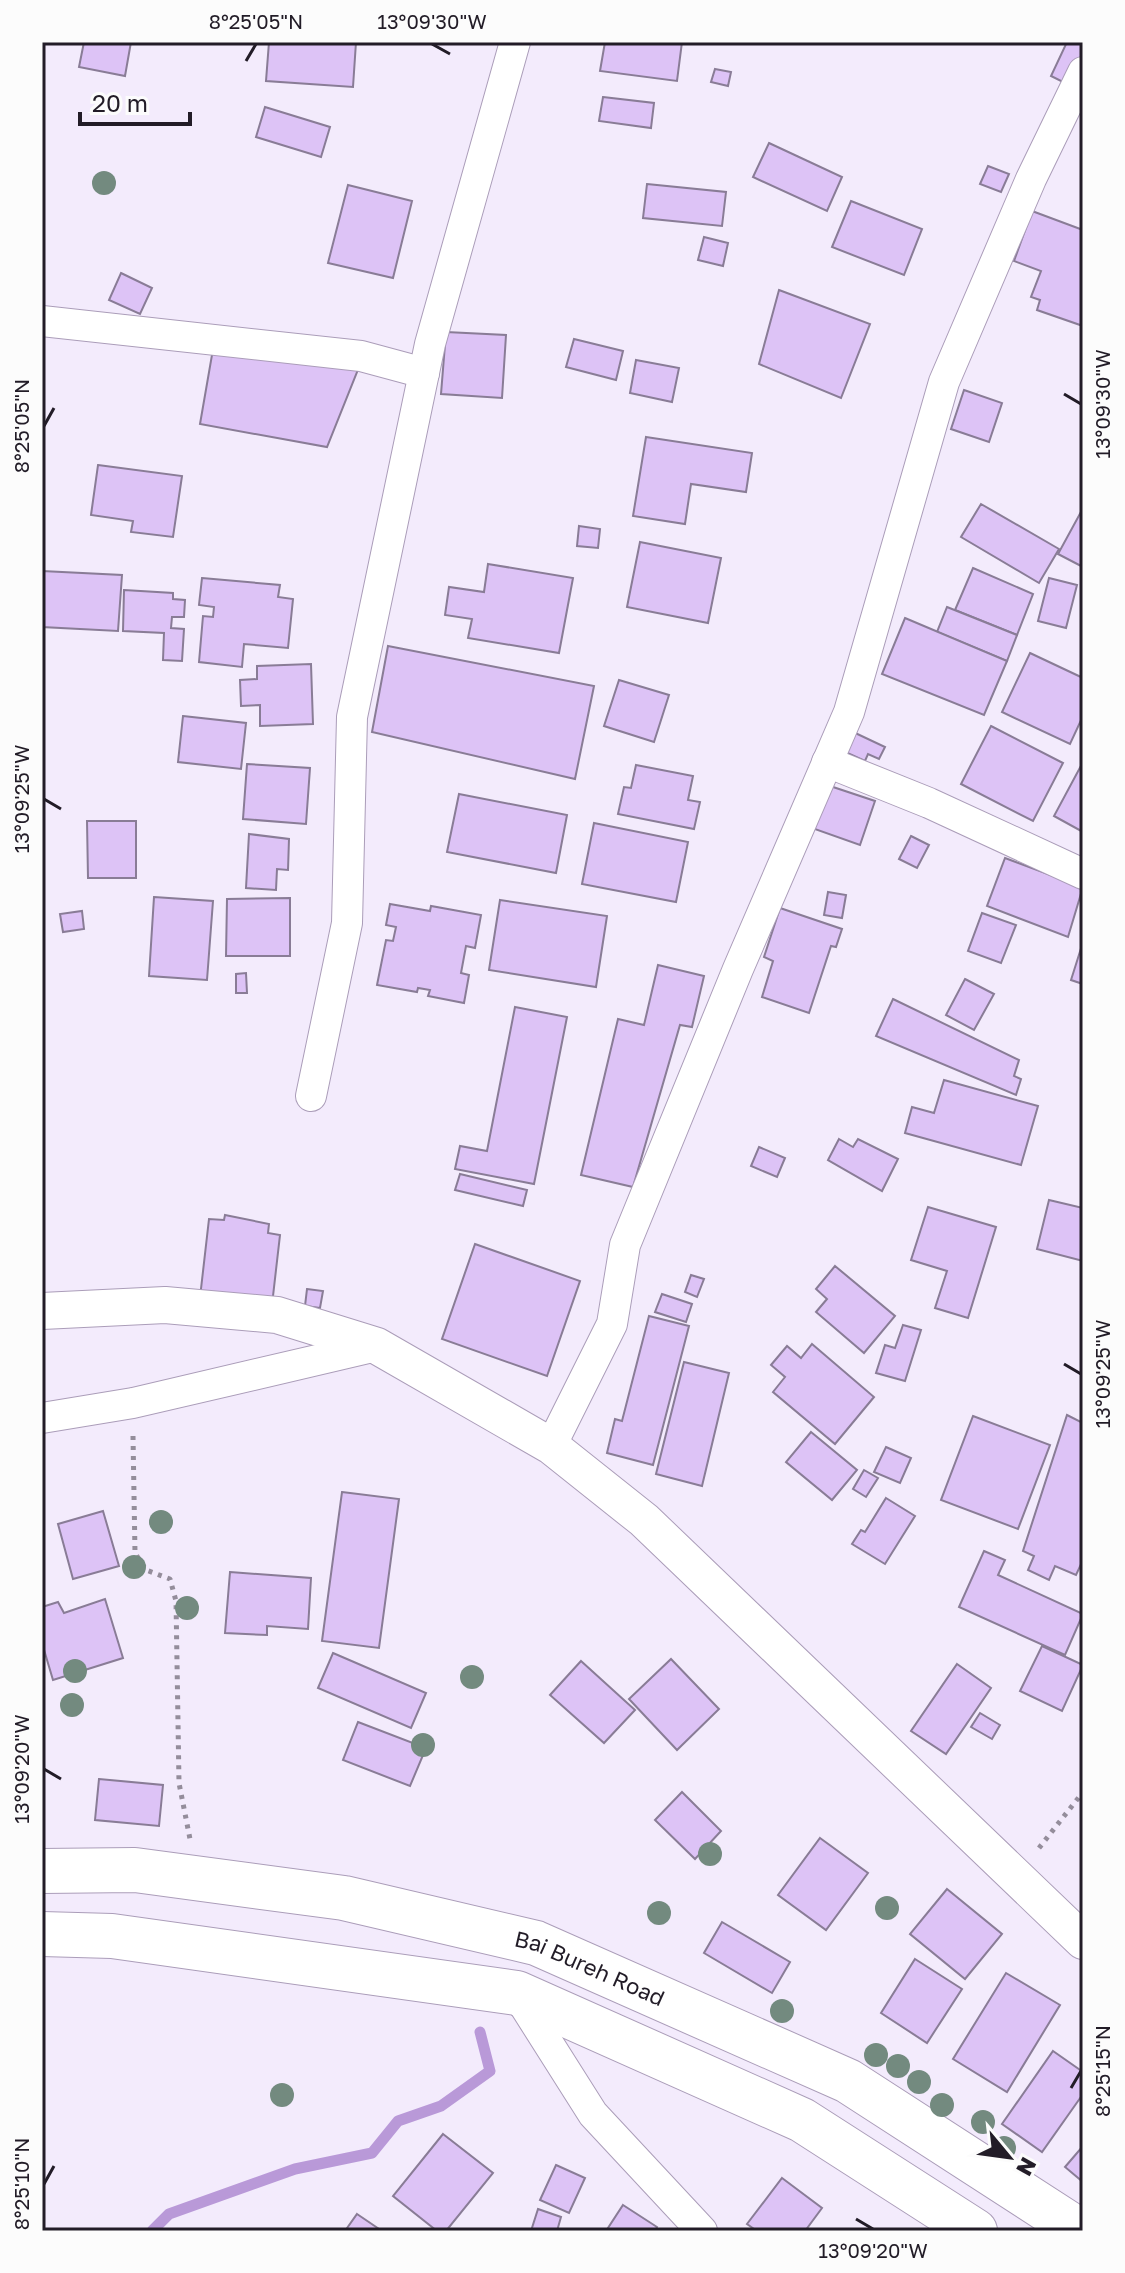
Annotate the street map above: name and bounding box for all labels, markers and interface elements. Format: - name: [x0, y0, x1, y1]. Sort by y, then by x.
- text: 8°25'05"N: [209, 9, 303, 33]
- text: 13°09'30"W: [377, 9, 487, 33]
- scale bar: [80, 76, 190, 126]
- text: 20 m: [92, 88, 148, 117]
- text: 13°09'30"W: [1090, 349, 1114, 459]
- text: 8°25'05"N: [9, 379, 33, 473]
- text: 13°09'25"W: [9, 745, 33, 853]
- text: 13°09'25"W: [1090, 1320, 1114, 1428]
- text: 13°09'20"W: [9, 1714, 33, 1824]
- street label: Bai Bureh Road: [512, 1924, 669, 2011]
- text: 8°25'15"N: [1090, 2025, 1114, 2117]
- north arrow: [969, 2117, 1049, 2197]
- text: 8°25'10"N: [9, 2138, 33, 2230]
- text: N: [1011, 2153, 1043, 2181]
- text: 13°09'20"W: [818, 2238, 928, 2262]

